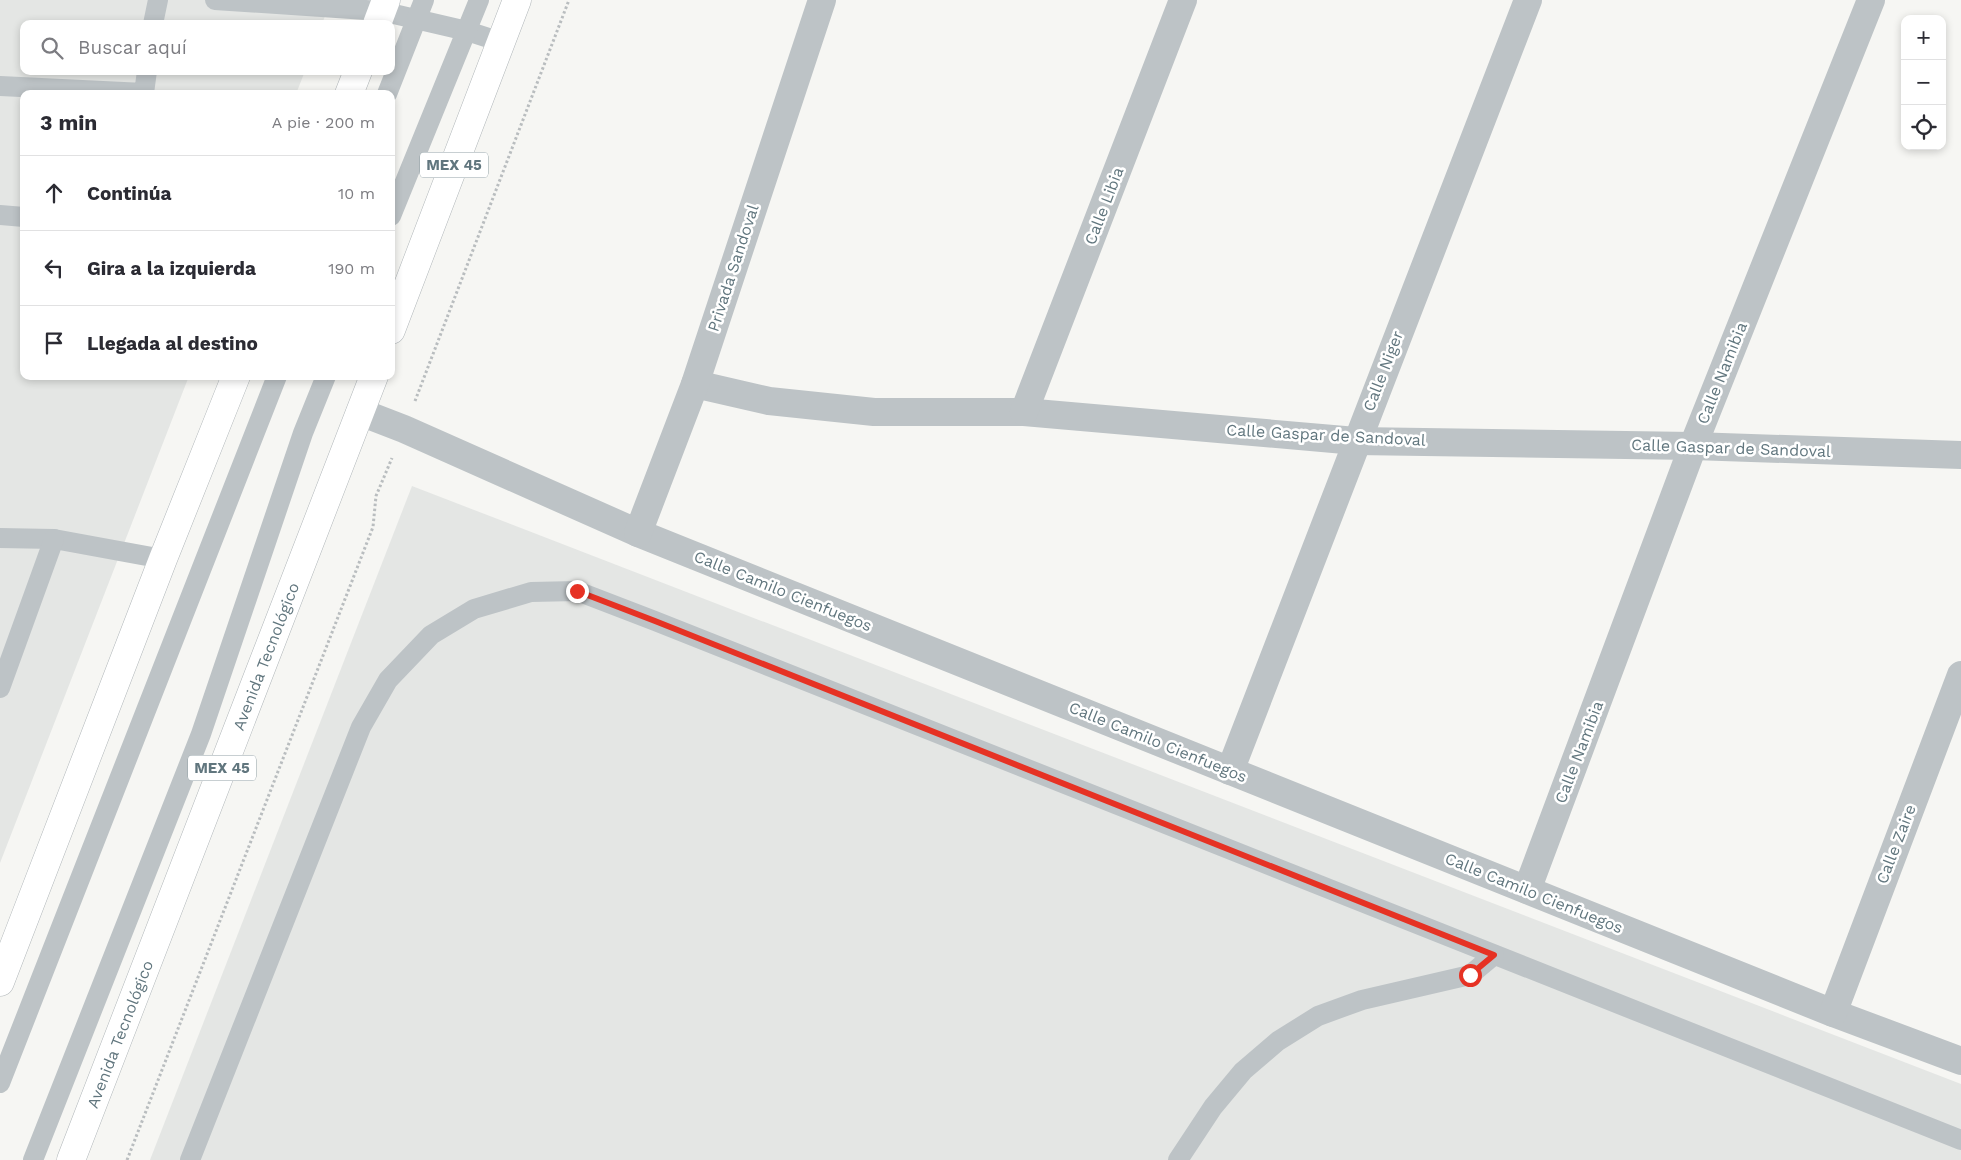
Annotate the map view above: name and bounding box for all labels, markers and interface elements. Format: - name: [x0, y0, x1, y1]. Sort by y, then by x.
- map controls: [1901, 15, 1946, 150]
- button: +: [1901, 15, 1946, 60]
- search box: [20, 20, 395, 75]
- icon: search: [38, 34, 66, 62]
- text: Buscar aquí: [78, 36, 187, 59]
- button: −: [1901, 60, 1946, 105]
- button: locate: [1901, 105, 1946, 150]
- text: 3 min: [40, 110, 97, 135]
- text: A pie · 200 m: [272, 113, 375, 132]
- road number: MEX 45: [420, 152, 488, 178]
- street label: Calle Libia: [1080, 164, 1128, 248]
- icon: ahead: [40, 179, 68, 207]
- text: Continúa: [87, 182, 171, 205]
- text: 10 m: [338, 184, 375, 203]
- street label: Privada Sandoval: [703, 202, 763, 334]
- icon: left: [40, 254, 68, 282]
- text: Gira a la izquierda: [87, 257, 256, 280]
- text: 190 m: [328, 259, 375, 278]
- street label: Calle Namibia: [1693, 319, 1751, 427]
- street label: Calle Niger: [1359, 328, 1407, 414]
- icon: arrive: [40, 329, 68, 357]
- text: Llegada al destino: [87, 332, 258, 355]
- street label: Calle Gaspar de Sandoval: [1226, 420, 1426, 450]
- street label: Calle Gaspar de Sandoval: [1631, 435, 1831, 461]
- street label: Calle Camilo Cienfuegos: [691, 547, 875, 635]
- street label: Avenida Tecnológico: [228, 580, 303, 733]
- route end: [566, 580, 589, 603]
- street label: Calle Camilo Cienfuegos: [1066, 698, 1250, 786]
- street label: Calle Namibia: [1551, 698, 1607, 806]
- road number: MEX 45: [188, 756, 256, 780]
- street label: Calle Zaire: [1872, 802, 1920, 886]
- street label: Calle Camilo Cienfuegos: [1442, 849, 1626, 937]
- street label: Avenida Tecnológico: [82, 957, 157, 1111]
- route start: [1459, 964, 1482, 987]

